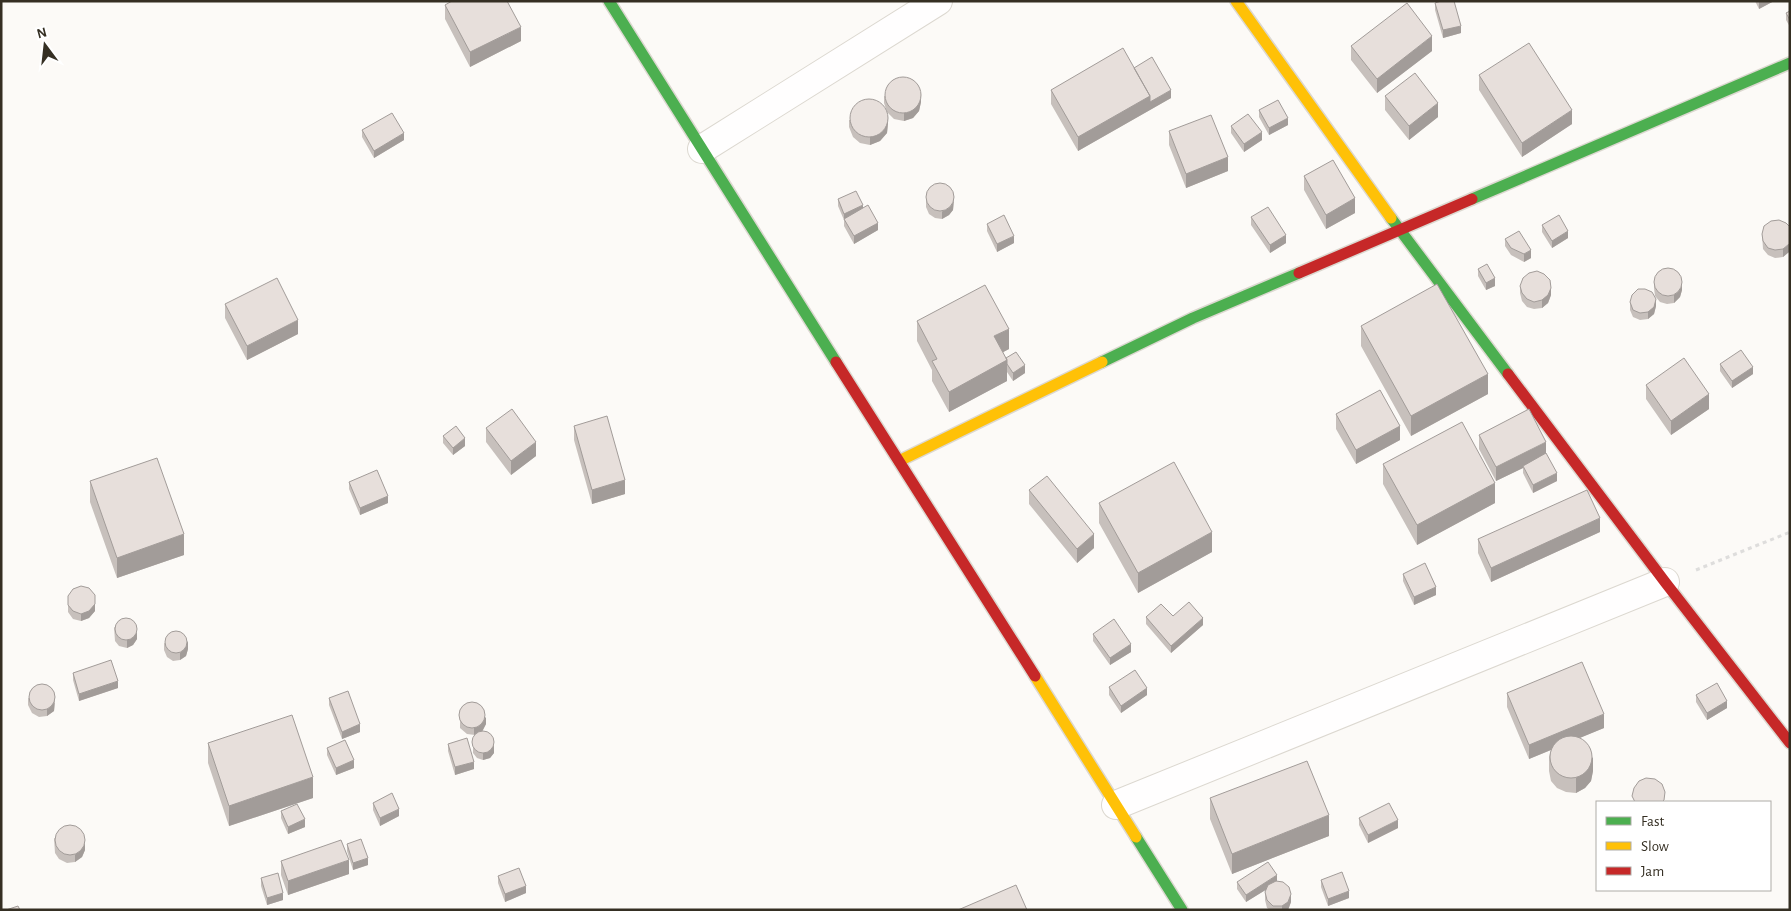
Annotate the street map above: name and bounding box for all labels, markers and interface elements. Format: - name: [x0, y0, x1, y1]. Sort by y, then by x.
- north arrow: [20, 20, 70, 70]
- text: N: [35, 25, 48, 41]
- legend: [1596, 801, 1771, 891]
- text: Fast: [1641, 814, 1665, 829]
- text: Slow: [1641, 839, 1669, 854]
- text: Jam: [1641, 864, 1664, 879]

